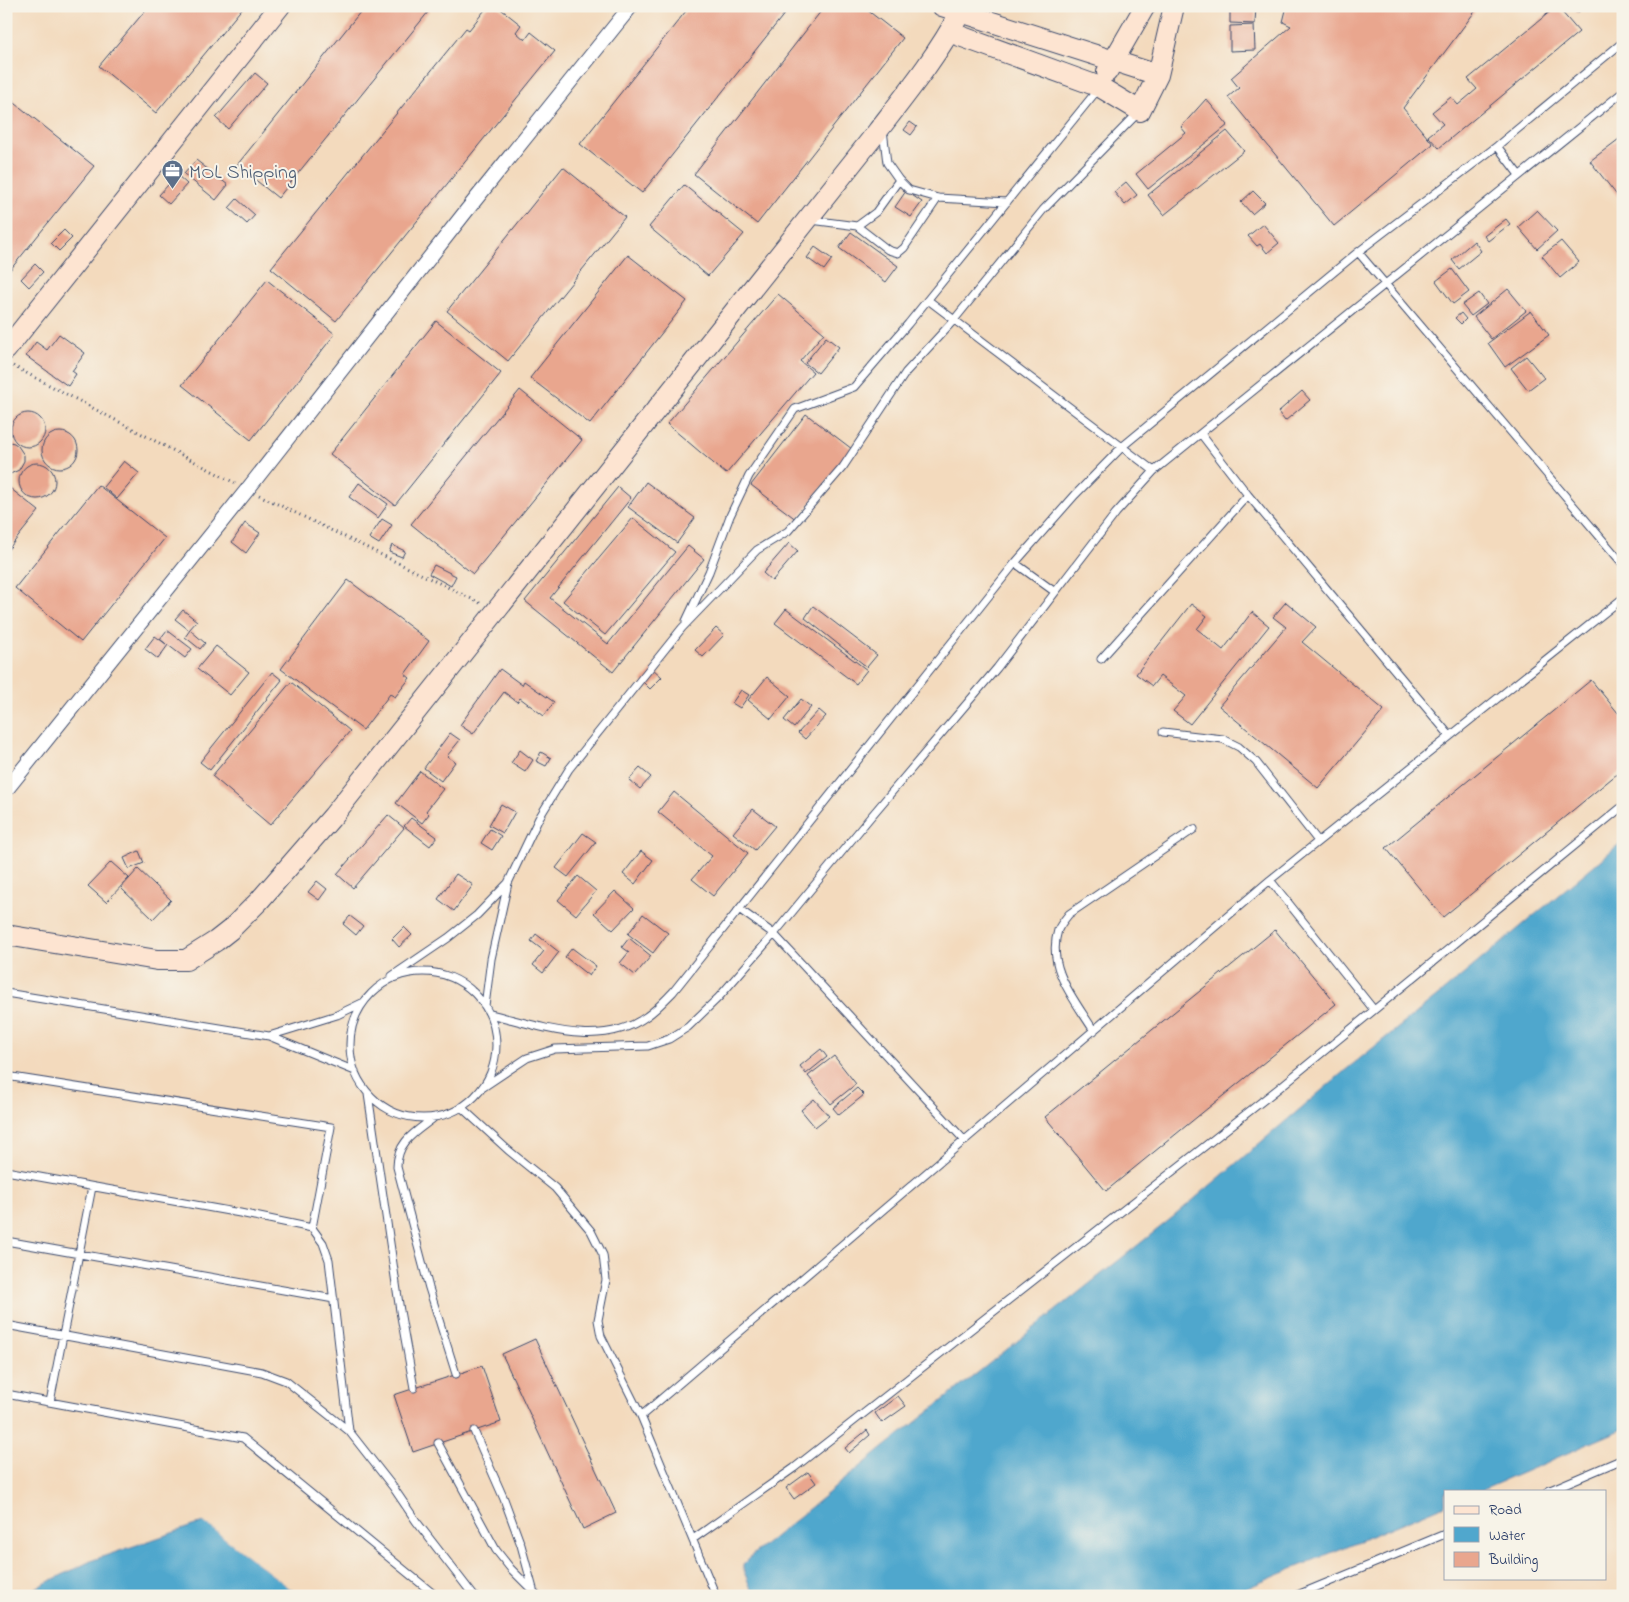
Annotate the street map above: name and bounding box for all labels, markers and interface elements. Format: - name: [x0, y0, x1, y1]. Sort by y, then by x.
- office icon: MOL Shipping: [161, 159, 185, 190]
- place label: MOL Shipping: [189, 159, 297, 189]
- legend: [1444, 1490, 1606, 1580]
- text: Road: [1489, 1499, 1522, 1521]
- text: Water: [1489, 1525, 1525, 1547]
- text: Building: [1488, 1549, 1538, 1572]

